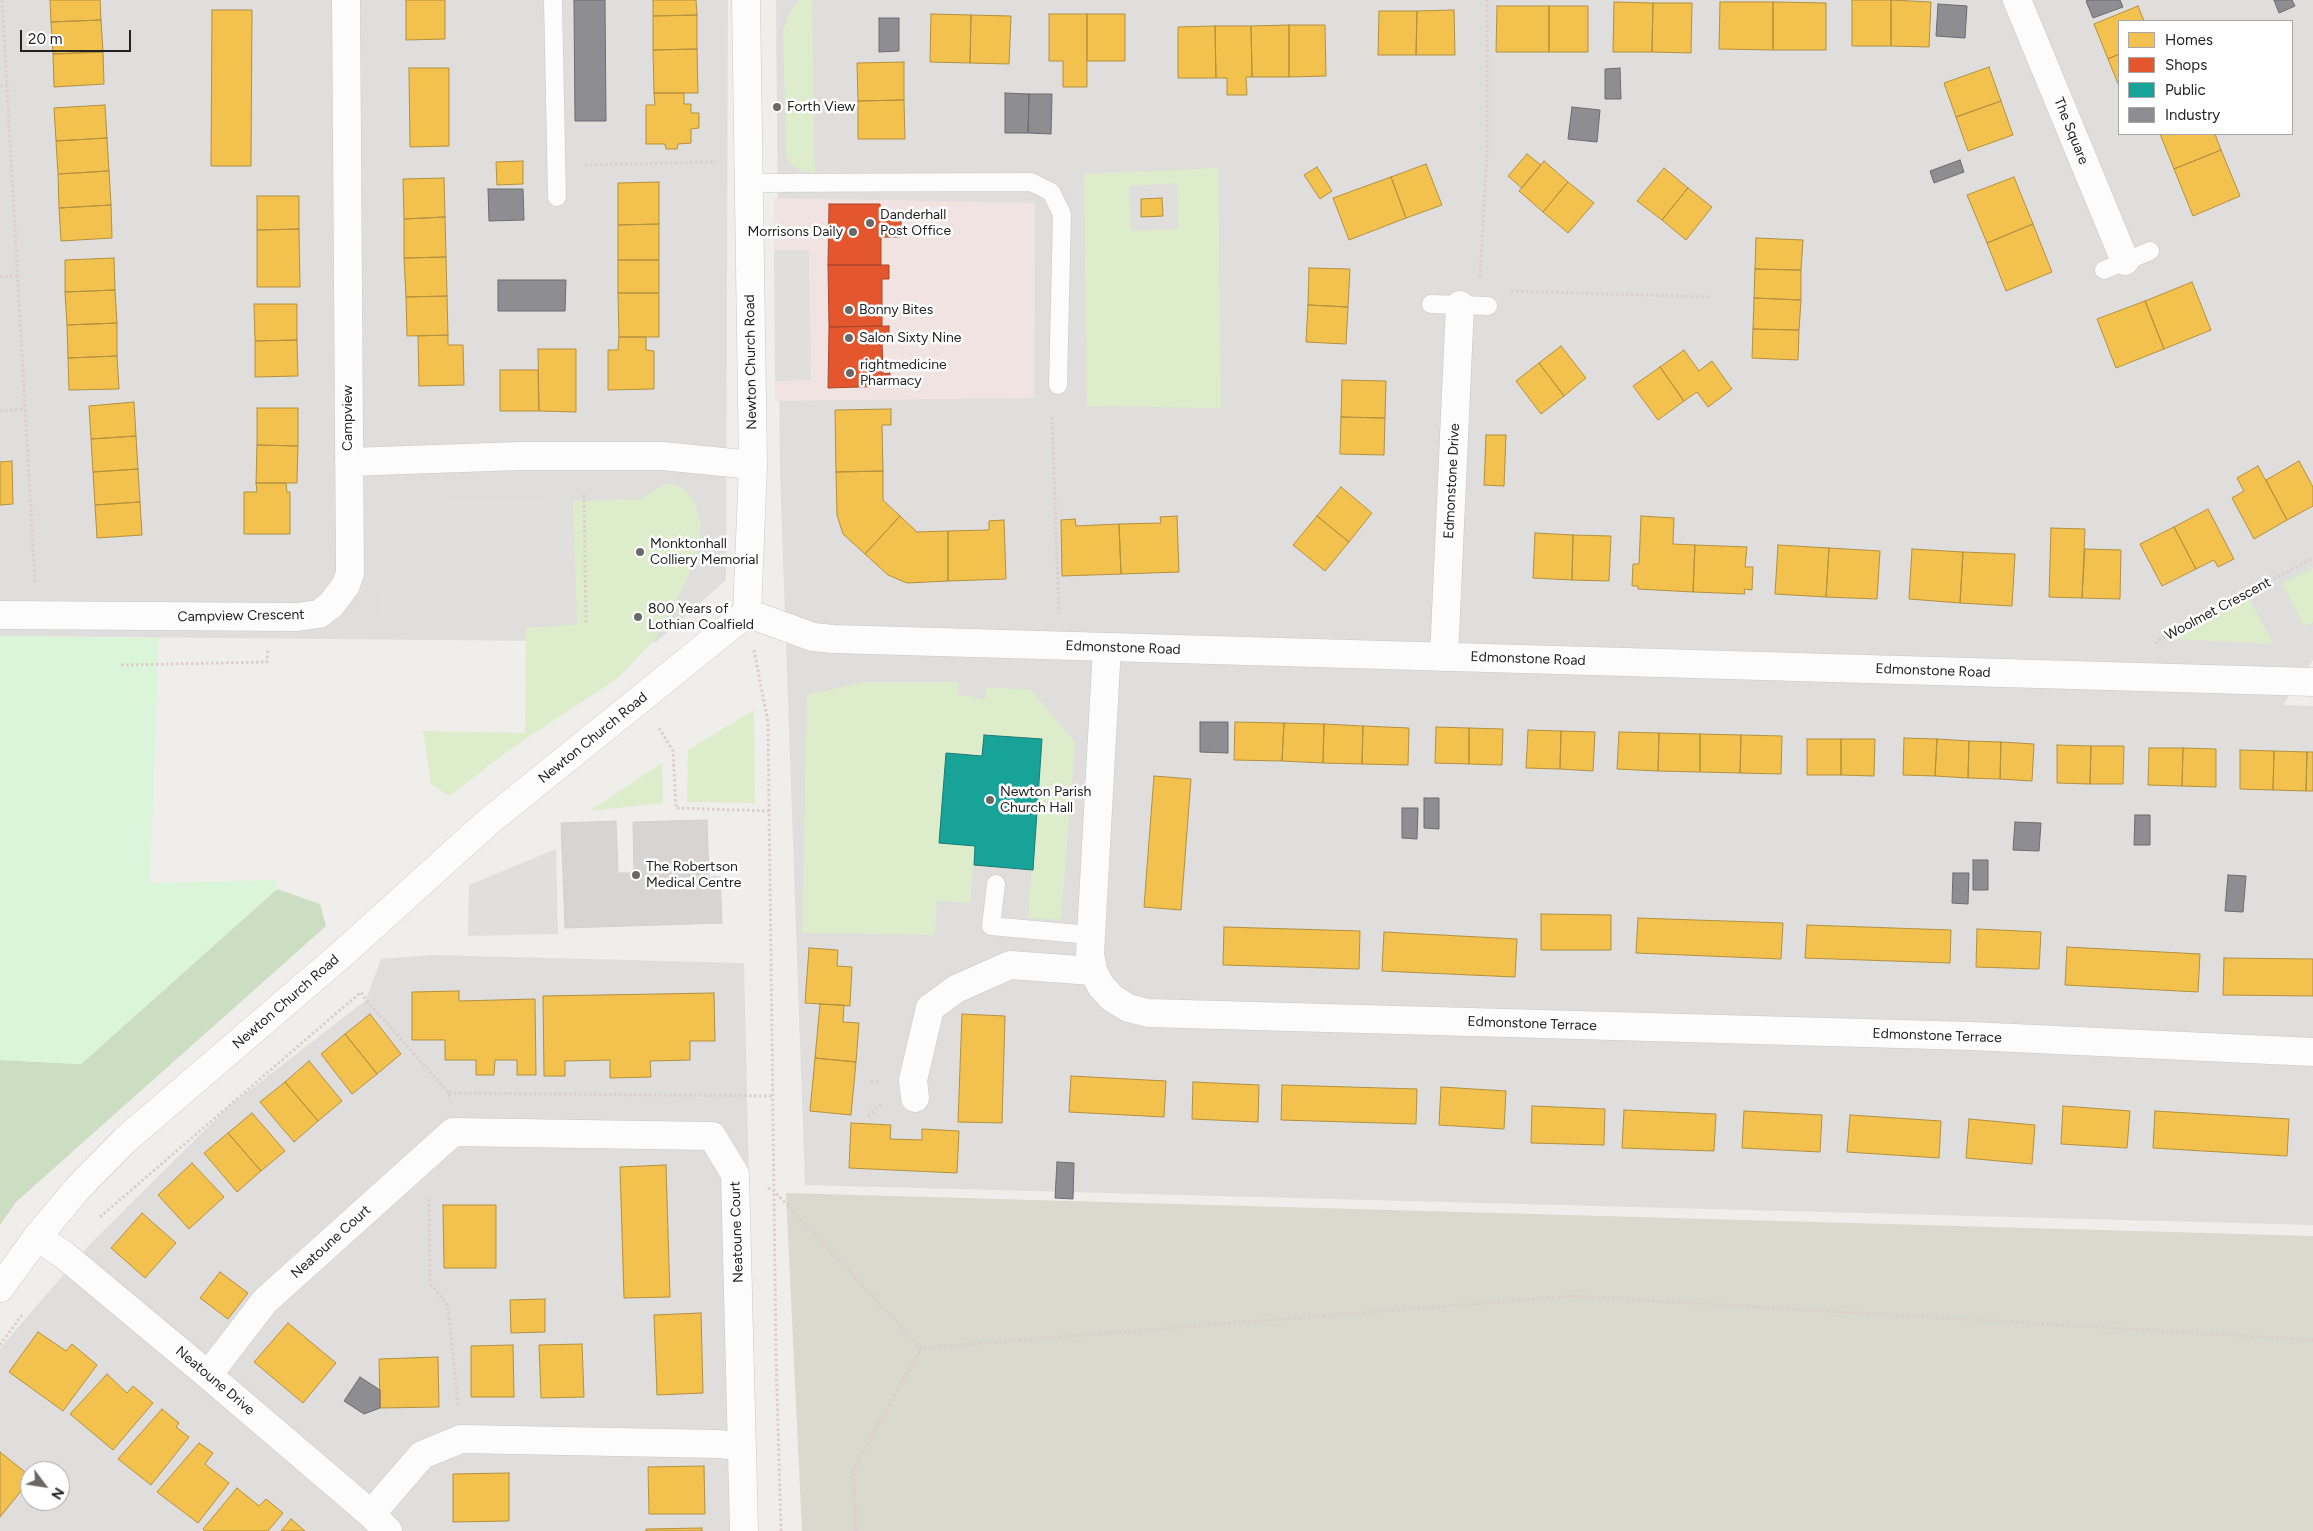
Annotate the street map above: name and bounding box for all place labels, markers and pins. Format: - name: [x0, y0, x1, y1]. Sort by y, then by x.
- place label: Forth View: [787, 99, 855, 115]
- marker: Forth View: [771, 101, 783, 113]
- place label: Danderhall Post Office: [880, 207, 951, 240]
- marker: Danderhall Post Office: [864, 217, 876, 229]
- place label: Morrisons Daily: [747, 224, 843, 240]
- marker: Morrisons Daily: [847, 226, 859, 238]
- place label: Bonny Bites: [859, 302, 933, 318]
- marker: Bonny Bites: [843, 304, 855, 316]
- place label: Salon Sixty Nine: [859, 330, 961, 346]
- marker: Salon Sixty Nine: [843, 332, 855, 344]
- place label: rightmedicine Pharmacy: [860, 357, 947, 390]
- marker: rightmedicine Pharmacy: [844, 367, 856, 379]
- place label: Monktonhall Colliery Memorial: [650, 536, 759, 568]
- marker: Monktonhall Colliery Memorial: [634, 546, 646, 558]
- place label: 800 Years of Lothian Coalfield: [648, 601, 754, 634]
- marker: 800 Years of Lothian Coalfield: [632, 611, 644, 623]
- place label: Newton Parish Church Hall: [1000, 784, 1091, 816]
- marker: Newton Parish Church Hall: [984, 794, 996, 806]
- place label: The Robertson Medical Centre: [646, 859, 741, 892]
- marker: The Robertson Medical Centre: [630, 869, 642, 881]

